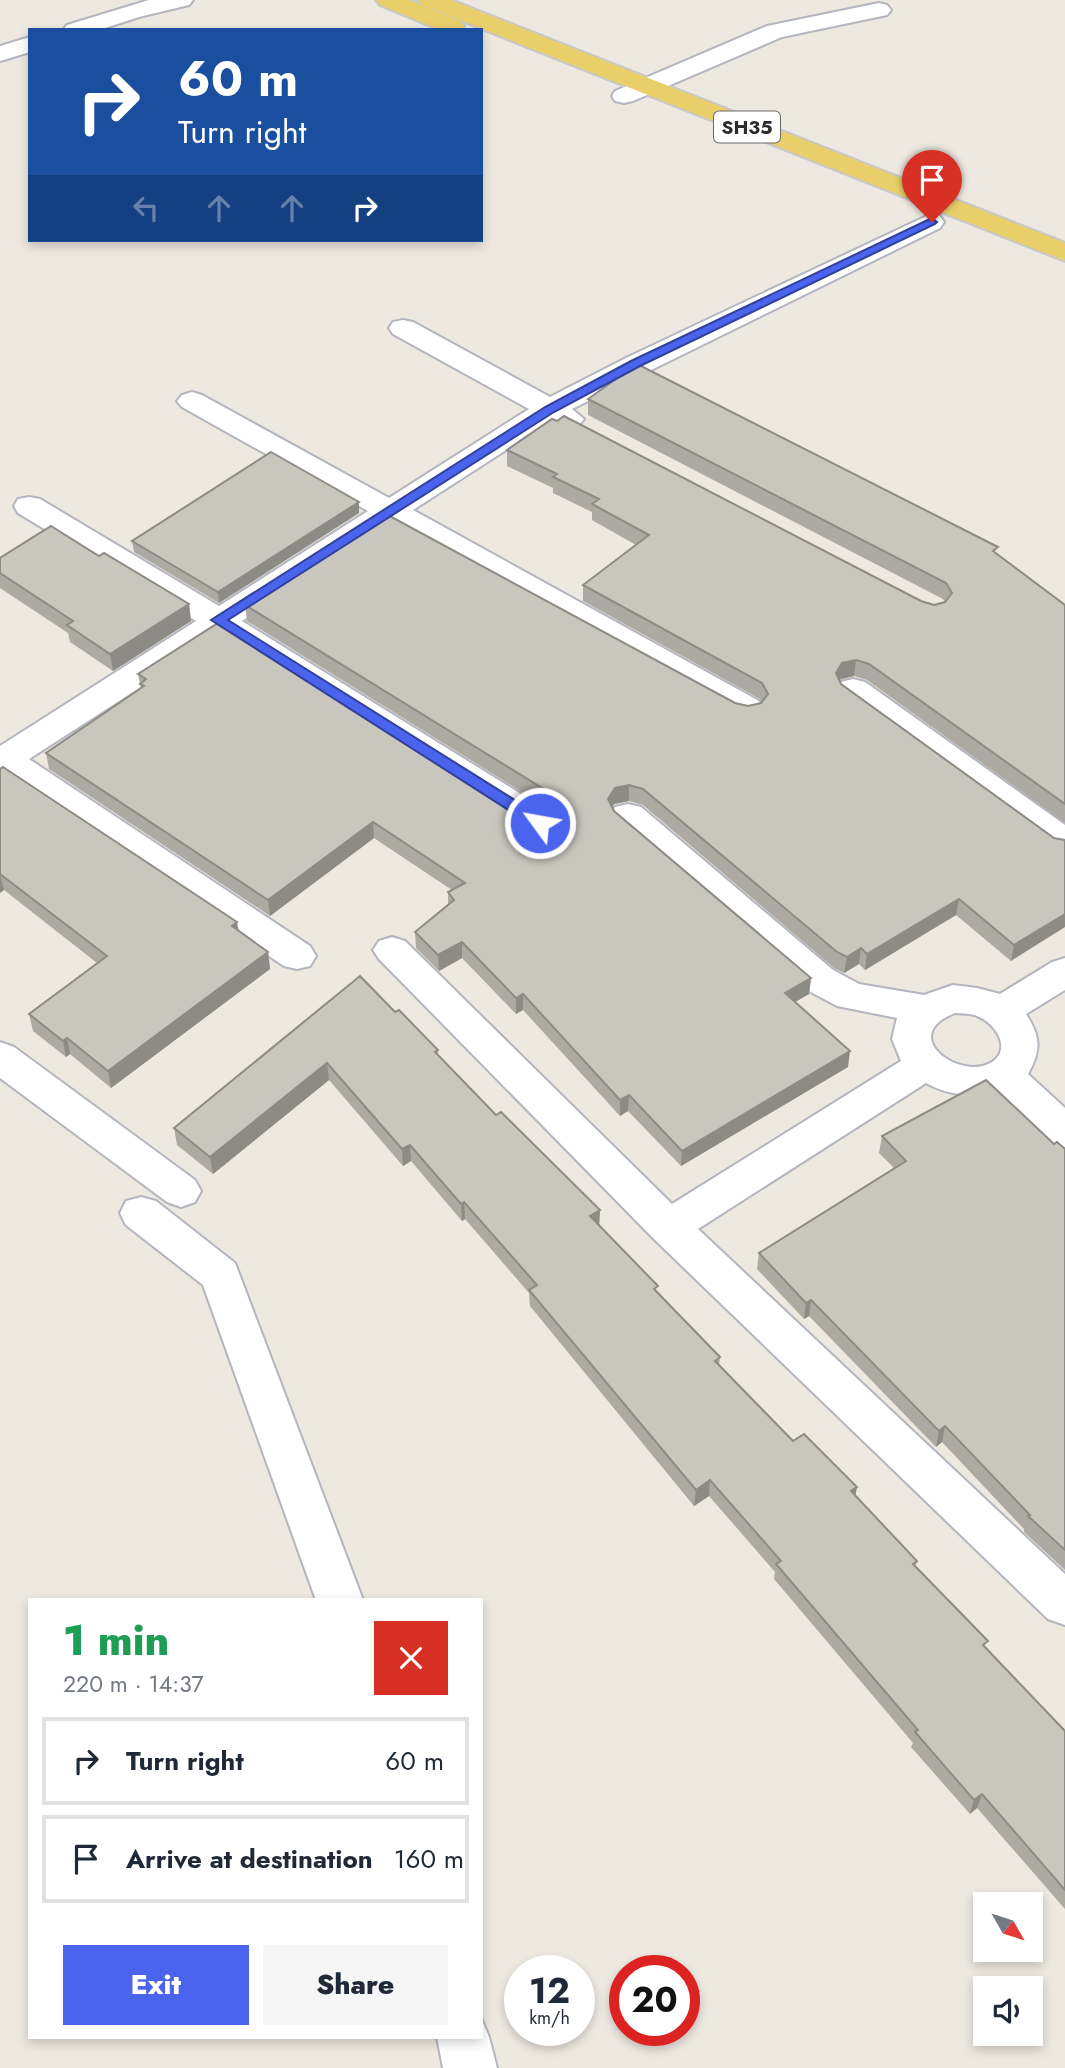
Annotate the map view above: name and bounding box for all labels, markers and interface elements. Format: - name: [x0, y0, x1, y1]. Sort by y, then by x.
- text: 60 m: [178, 44, 298, 114]
- icon: right: [63, 56, 154, 147]
- text: Turn right: [178, 109, 307, 155]
- road number: SH35: [714, 111, 780, 142]
- pin: [902, 150, 962, 222]
- icon: arrive: [913, 161, 951, 199]
- icon: left: [127, 189, 165, 227]
- icon: ahead: [200, 189, 238, 227]
- icon: ahead: [273, 189, 311, 227]
- icon: right: [346, 189, 384, 227]
- position arrow: [503, 786, 577, 860]
- text: 1 min: [63, 1610, 169, 1671]
- button: close: [374, 1621, 448, 1695]
- text: 220 m · 14:37: [63, 1667, 203, 1701]
- icon: right: [67, 1742, 105, 1780]
- text: Turn right: [126, 1742, 244, 1780]
- text: 60 m: [385, 1742, 444, 1780]
- icon: arrive: [67, 1840, 105, 1878]
- text: Arrive at destination: [126, 1840, 373, 1878]
- text: 160 m: [394, 1840, 464, 1878]
- north arrow: [973, 1892, 1043, 1962]
- map controls: [973, 1892, 1043, 2046]
- button: Exit: [63, 1945, 249, 2025]
- button: Share: [263, 1945, 448, 2025]
- speed limit sign: 20: [609, 1955, 700, 2046]
- text: 12: [529, 1966, 570, 2016]
- button: sound: [973, 1976, 1043, 2046]
- text: km/h: [529, 2005, 570, 2031]

